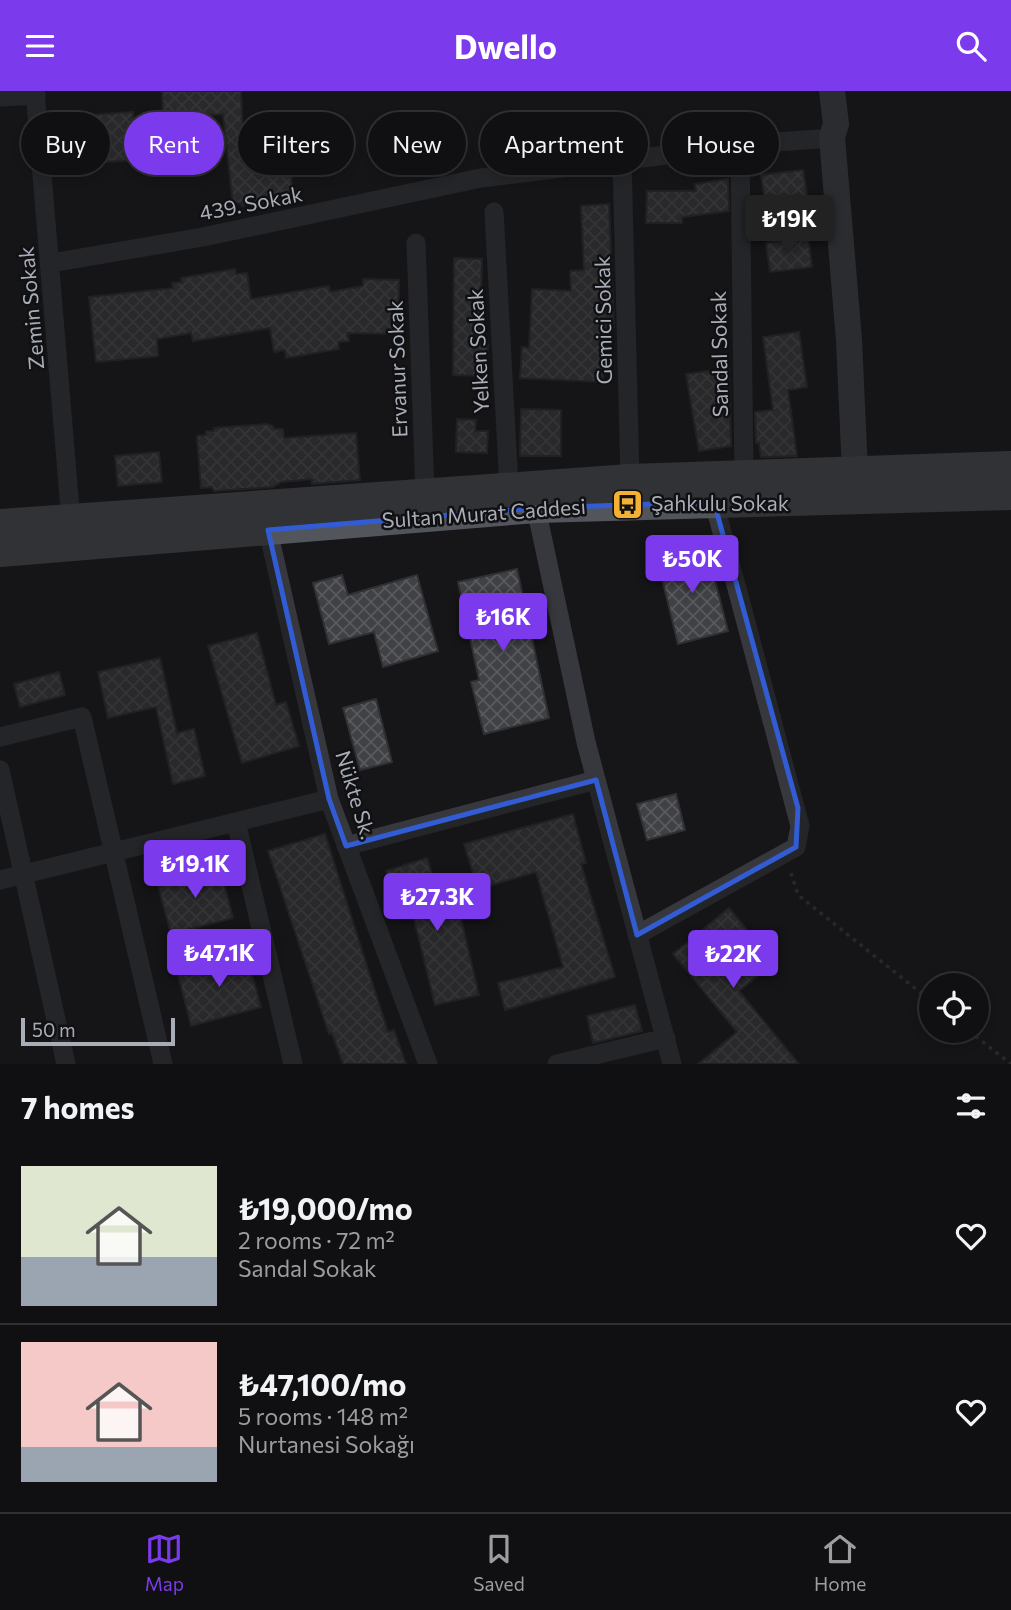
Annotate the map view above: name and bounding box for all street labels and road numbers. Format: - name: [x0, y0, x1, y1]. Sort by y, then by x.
- street label: 439. Sokak: [197, 180, 304, 225]
- street label: Zemin Sokak: [13, 245, 48, 371]
- street label: Gemici Sokak: [589, 256, 616, 385]
- street label: Yelken Sokak: [462, 288, 493, 414]
- street label: Sandal Sokak: [705, 291, 732, 417]
- street label: Ervanur Sokak: [382, 300, 411, 438]
- street label: Sultan Murat Caddesi: [381, 493, 587, 532]
- street label: Nükte Sk.: [331, 747, 382, 842]

